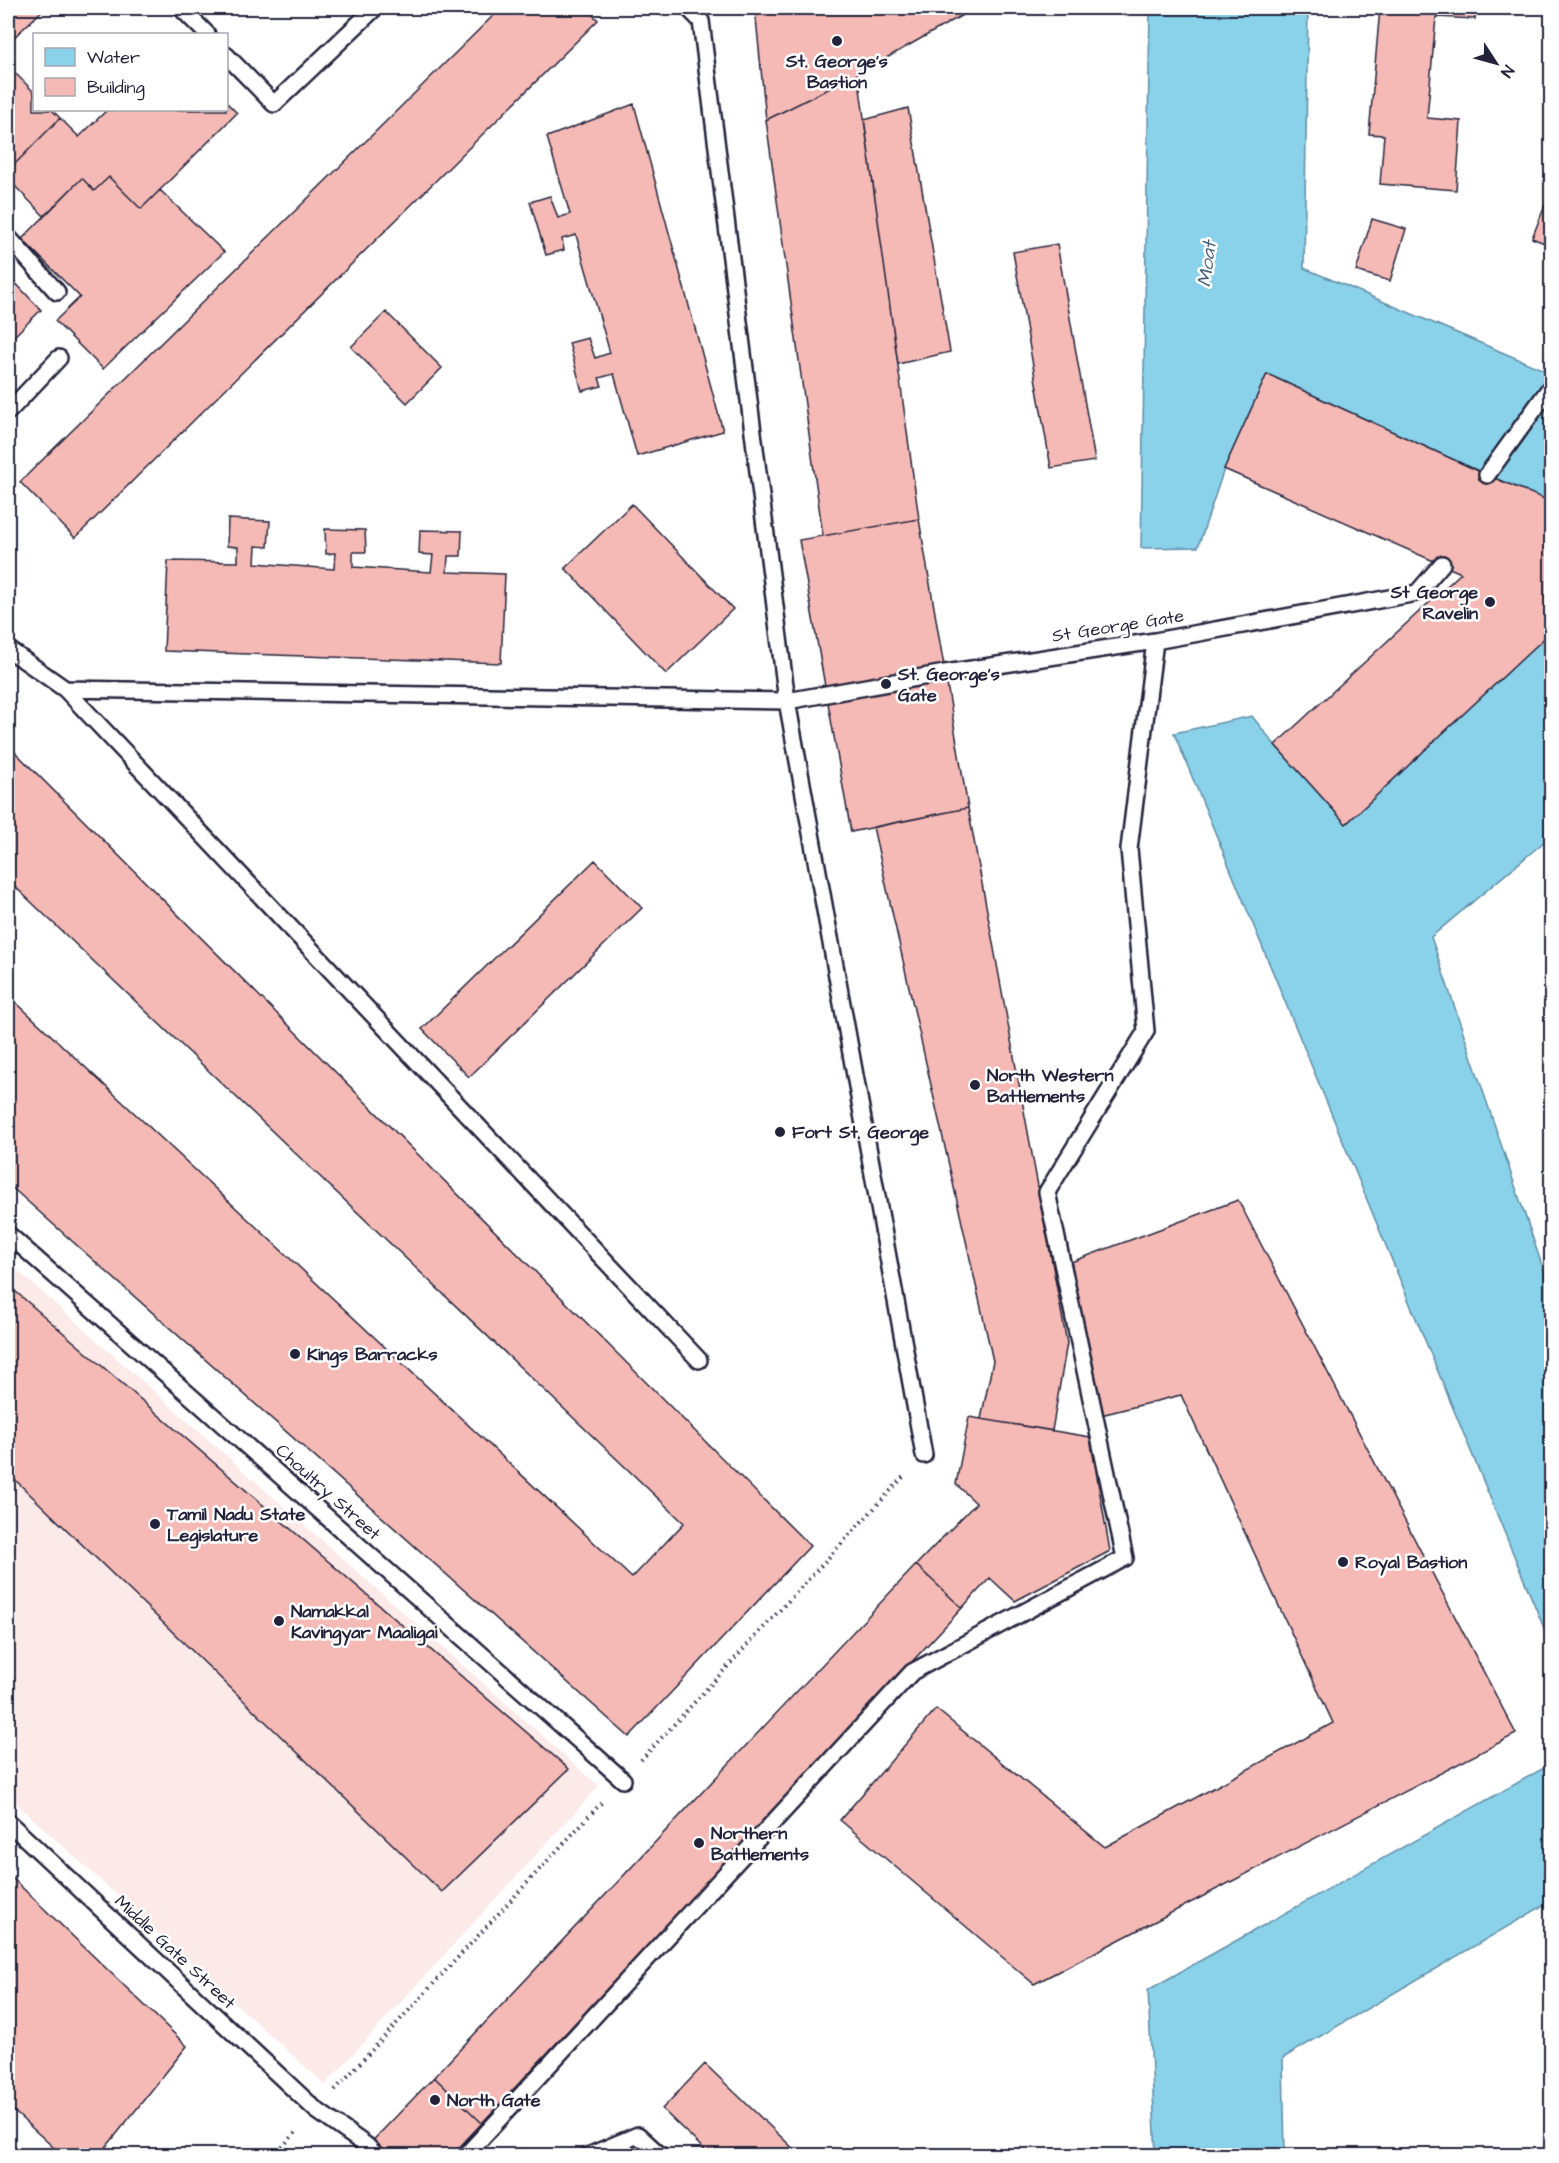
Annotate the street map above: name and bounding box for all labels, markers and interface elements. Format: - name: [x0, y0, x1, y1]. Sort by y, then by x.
- legend: [33, 33, 228, 111]
- north arrow: [1466, 33, 1526, 93]
- marker: St. George's Bastion: [830, 34, 844, 48]
- text: Water: [87, 45, 140, 70]
- place label: St. George's Bastion: [785, 49, 888, 95]
- text: N: [1495, 61, 1519, 82]
- text: Building: [87, 75, 145, 101]
- water label: Moat: [1190, 238, 1224, 289]
- place label: St George Ravelin: [1390, 580, 1478, 626]
- marker: St George Ravelin: [1483, 595, 1497, 609]
- street label: St George Gate: [1050, 603, 1186, 650]
- place label: St. George's Gate: [897, 662, 1000, 708]
- marker: St. George's Gate: [879, 677, 893, 691]
- place label: North Western Battlements: [987, 1063, 1113, 1109]
- marker: North Western Battlements: [968, 1078, 982, 1092]
- place label: Fort St. George: [792, 1120, 929, 1146]
- marker: Fort St. George: [773, 1125, 787, 1139]
- place label: Kings Barracks: [307, 1342, 438, 1368]
- marker: Kings Barracks: [288, 1347, 302, 1361]
- street label: Choultry Street: [269, 1438, 387, 1547]
- place label: Tamil Nadu State Legislature: [166, 1502, 305, 1549]
- marker: Tamil Nadu State Legislature: [148, 1517, 162, 1531]
- place label: Royal Bastion: [1355, 1550, 1467, 1576]
- marker: Royal Bastion: [1336, 1555, 1350, 1569]
- place label: Namakkal Kavingyar Maaligai: [291, 1599, 438, 1646]
- marker: Namakkal Kavingyar Maaligai: [272, 1614, 286, 1628]
- place label: Northern Battlements: [711, 1821, 809, 1867]
- marker: Northern Battlements: [692, 1836, 706, 1850]
- street label: Middle Gate Street: [109, 1889, 242, 2015]
- place label: North Gate: [447, 2088, 541, 2113]
- marker: North Gate: [428, 2093, 442, 2107]

